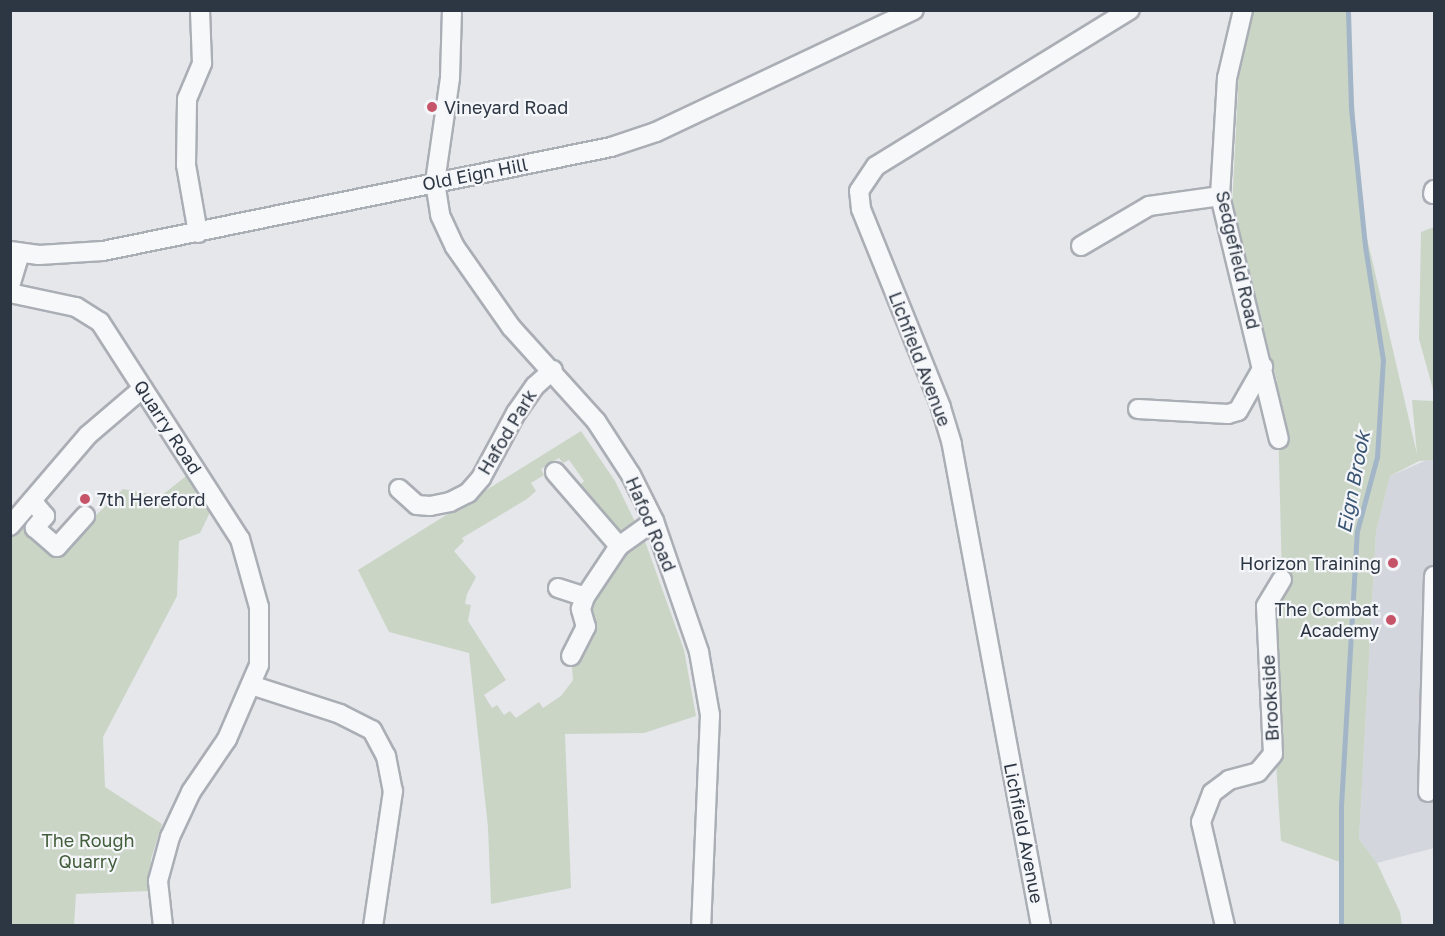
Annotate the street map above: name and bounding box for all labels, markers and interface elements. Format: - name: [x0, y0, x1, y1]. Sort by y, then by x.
- place label: Vineyard Road: [444, 96, 568, 118]
- marker: Vineyard Road: [425, 100, 439, 114]
- street label: Old Eign Hill: [420, 153, 530, 195]
- street label: Sedgefield Road: [1212, 189, 1264, 331]
- street label: Lichfield Avenue: [884, 289, 956, 429]
- street label: Quarry Road: [130, 376, 206, 478]
- street label: Hafod Park: [473, 385, 541, 479]
- water label: Eign Brook: [1331, 429, 1375, 535]
- street label: Hafod Road: [621, 473, 681, 575]
- place label: 7th Hereford: [97, 488, 206, 510]
- marker: 7th Hereford: [78, 492, 92, 506]
- place label: Horizon Training: [1240, 552, 1381, 574]
- marker: Horizon Training: [1386, 556, 1400, 570]
- place label: The Combat Academy: [1275, 599, 1379, 642]
- marker: The Combat Academy: [1384, 613, 1398, 627]
- street label: Brookside: [1257, 654, 1283, 742]
- street label: Lichfield Avenue: [1000, 761, 1048, 905]
- park label: The Rough Quarry: [41, 830, 135, 872]

